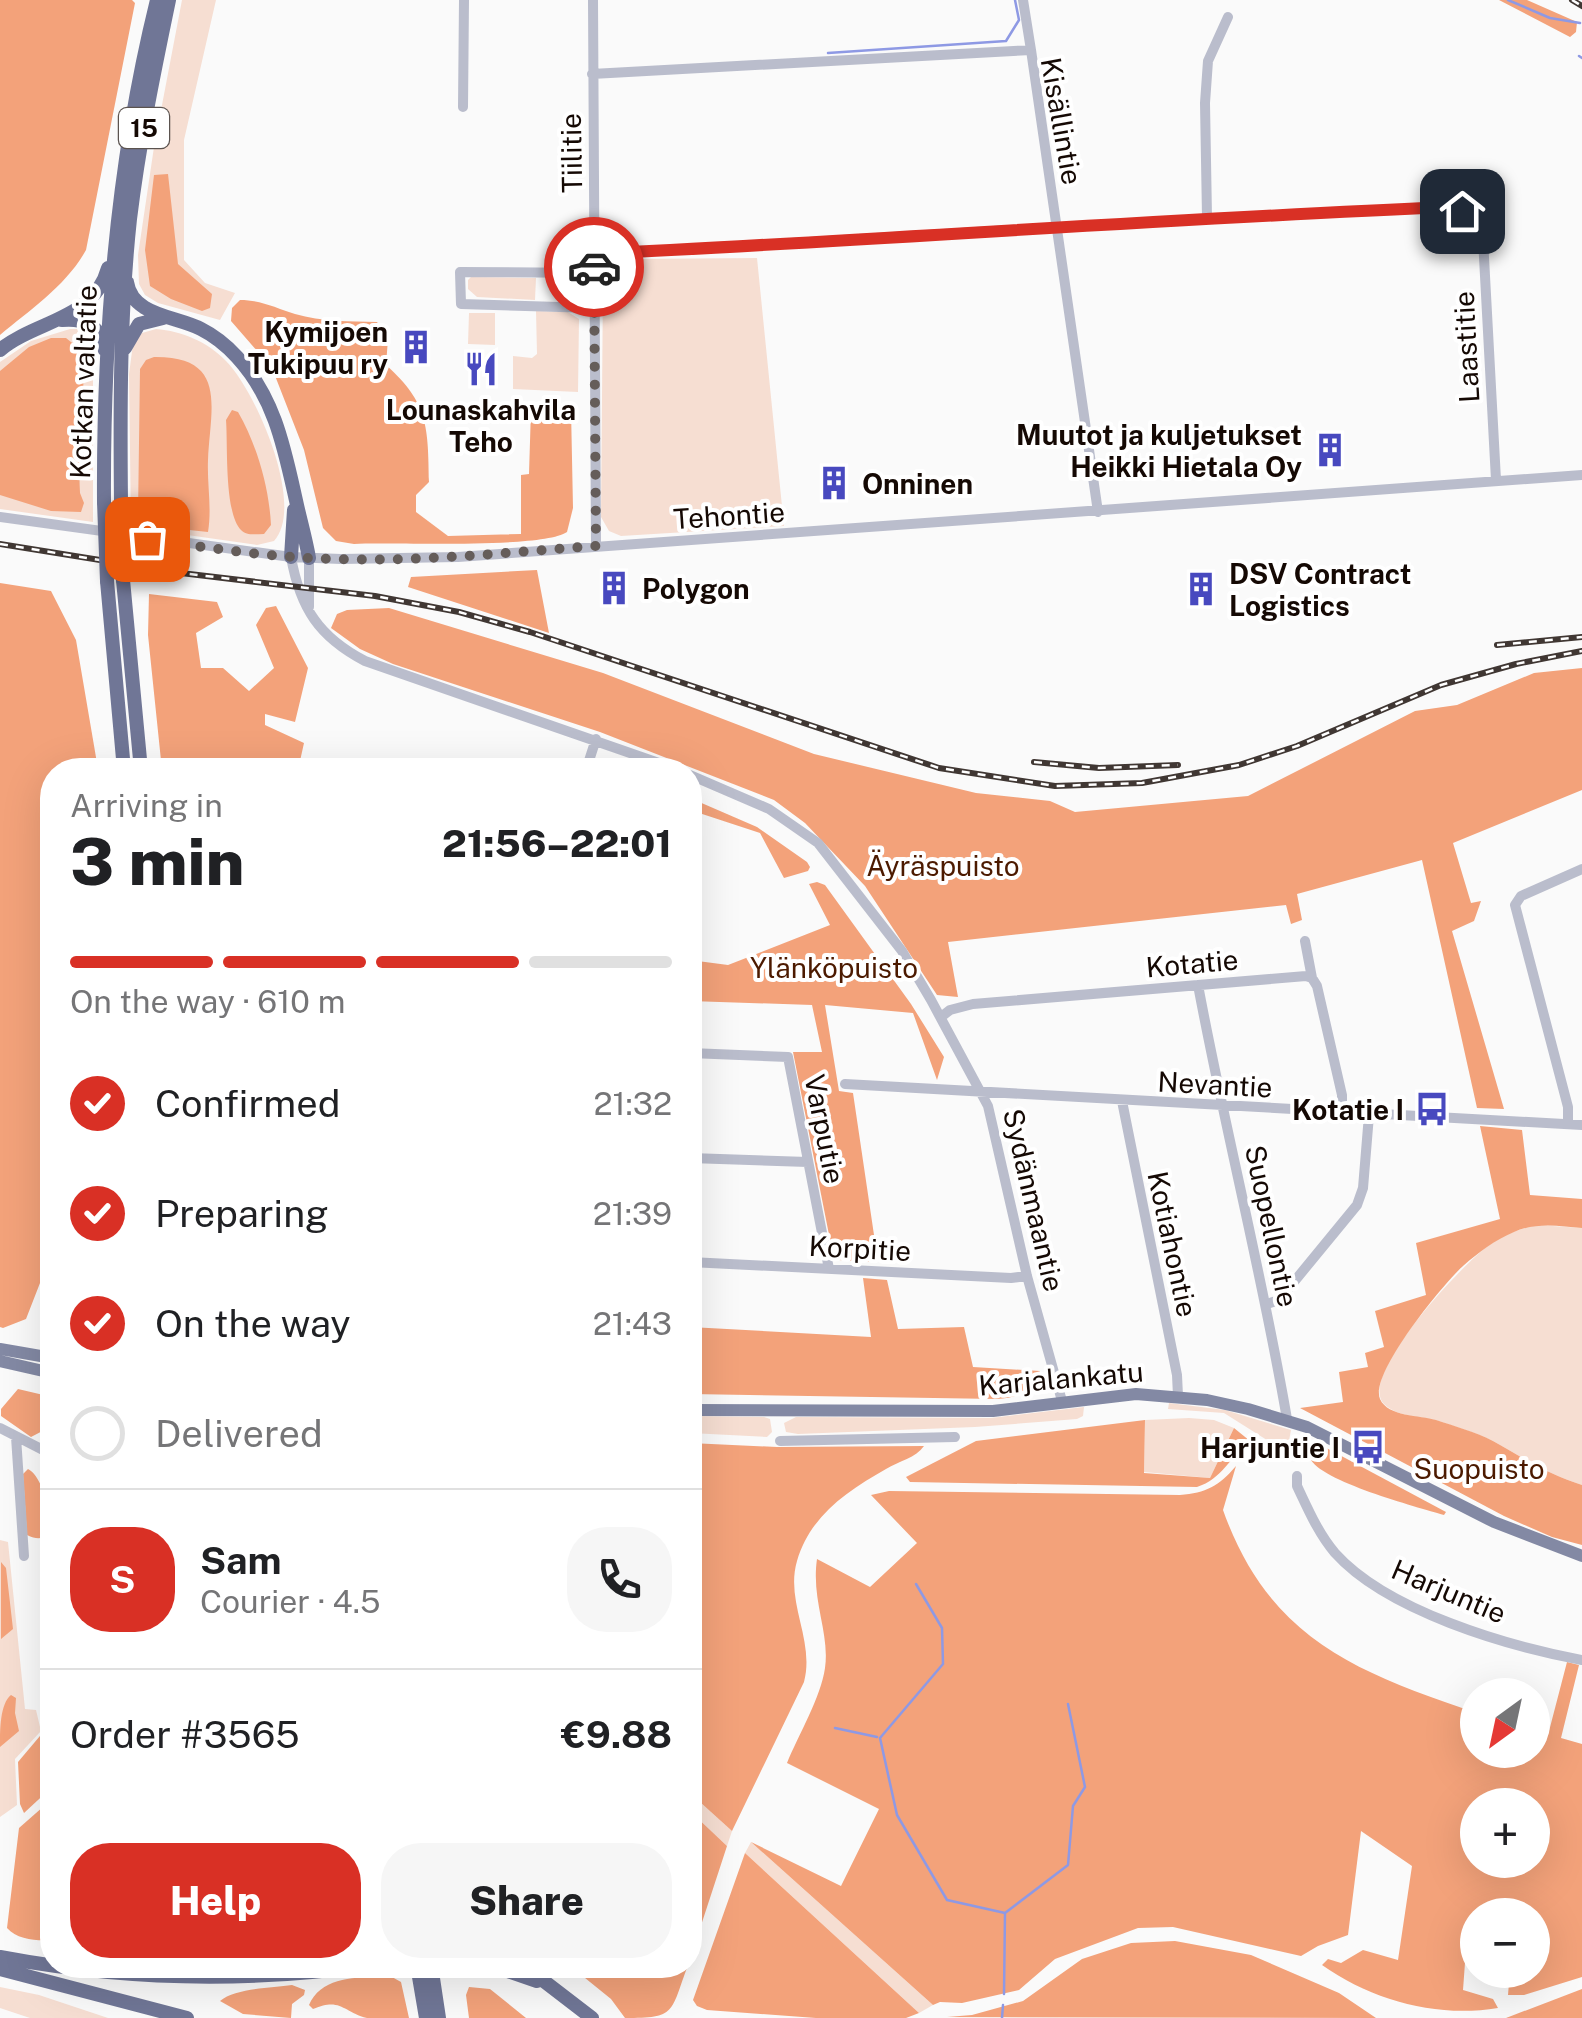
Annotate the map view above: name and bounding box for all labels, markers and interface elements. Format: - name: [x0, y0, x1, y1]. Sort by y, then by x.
- street label: Kisällintie: [1035, 55, 1089, 187]
- road number: 15: [119, 108, 169, 148]
- street label: Tiilitie: [554, 113, 588, 193]
- pin: [1420, 169, 1505, 254]
- icon: home: [1435, 184, 1490, 239]
- courier: [544, 217, 644, 317]
- icon: car: [567, 240, 622, 295]
- street label: Kotkan valtatie: [63, 284, 103, 480]
- street label: Laastitie: [1447, 290, 1485, 404]
- place label: Kymijoen Tukipuu ry: [248, 315, 388, 380]
- building icon: Kymijoen Tukipuu ry: [397, 328, 435, 366]
- restaurant icon: Lounaskahvila Teho: [462, 350, 500, 388]
- place label: Lounaskahvila Teho: [386, 393, 576, 458]
- place label: Muutot ja kuljetukset Heikki Hietala Oy: [1016, 418, 1302, 483]
- building icon: Muutot ja kuljetukset Heikki Hietala Oy: [1311, 431, 1349, 469]
- building icon: Onninen: [815, 464, 853, 502]
- place label: Onninen: [862, 467, 973, 500]
- street label: Tehontie: [672, 495, 786, 535]
- pin: [105, 497, 190, 582]
- icon: bag: [120, 512, 175, 567]
- place label: DSV Contract Logistics: [1229, 557, 1411, 622]
- building icon: Polygon: [595, 569, 633, 607]
- building icon: DSV Contract Logistics: [1182, 570, 1220, 608]
- place label: Polygon: [642, 572, 750, 605]
- text: Arriving in: [70, 787, 223, 824]
- text: 21:56–22:01: [442, 821, 672, 866]
- text: 3 min: [70, 823, 245, 900]
- park label: Äyräspuisto: [866, 849, 1020, 882]
- street label: Kotatie: [1144, 943, 1240, 983]
- park label: Ylänköpuisto: [750, 951, 918, 984]
- text: On the way · 610 m: [70, 983, 345, 1020]
- street label: Nevantie: [1157, 1065, 1273, 1103]
- street label: Varputie: [798, 1072, 852, 1186]
- icon: check: [70, 1076, 125, 1131]
- text: Confirmed: [155, 1081, 340, 1126]
- text: 21:32: [593, 1085, 672, 1122]
- bus stop icon: Kotatie I: [1413, 1090, 1451, 1128]
- place label: Kotatie I: [1292, 1093, 1404, 1126]
- street label: Sydänmaantie: [997, 1106, 1071, 1294]
- street label: Suopellontie: [1239, 1142, 1305, 1310]
- street label: Kotiahontie: [1141, 1168, 1205, 1320]
- icon: check: [70, 1186, 125, 1241]
- text: Preparing: [155, 1191, 329, 1236]
- text: 21:39: [593, 1195, 672, 1232]
- street label: Korpitie: [808, 1229, 912, 1267]
- icon: check: [70, 1296, 125, 1351]
- text: On the way: [155, 1301, 351, 1346]
- text: 21:43: [593, 1305, 672, 1342]
- street label: Karjalankatu: [977, 1354, 1145, 1402]
- text: Delivered: [155, 1411, 323, 1456]
- bus stop icon: Harjuntie I: [1349, 1428, 1387, 1466]
- place label: Harjuntie I: [1200, 1431, 1340, 1464]
- park label: Suopuisto: [1413, 1452, 1545, 1485]
- button: phone: [567, 1527, 672, 1632]
- text: Sam: [200, 1538, 282, 1583]
- street label: Harjuntie: [1387, 1552, 1511, 1630]
- text: S: [109, 1557, 136, 1602]
- text: Courier · 4.5: [200, 1583, 380, 1620]
- north arrow: [1460, 1678, 1550, 1768]
- map controls: [1460, 1678, 1550, 1988]
- text: Order #3565: [70, 1712, 300, 1757]
- text: €9.88: [561, 1712, 672, 1757]
- button: +: [1460, 1788, 1550, 1878]
- button: Help: [70, 1843, 361, 1958]
- button: Share: [381, 1843, 672, 1958]
- button: −: [1460, 1898, 1550, 1988]

